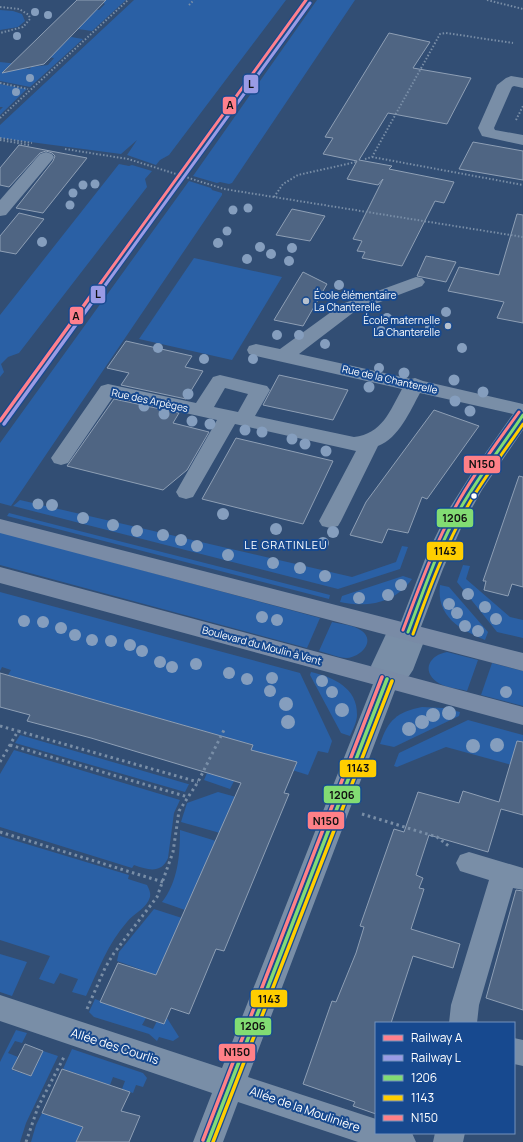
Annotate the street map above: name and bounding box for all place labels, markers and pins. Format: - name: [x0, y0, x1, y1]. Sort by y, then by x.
- place label: École élémentaire La Chanterelle: [314, 288, 397, 314]
- marker: École élémentaire La Chanterelle: [301, 296, 311, 306]
- place label: École maternelle La Chanterelle: [363, 313, 440, 339]
- marker: École maternelle La Chanterelle: [443, 321, 453, 331]
- unlabelled marker: [469, 491, 479, 501]

